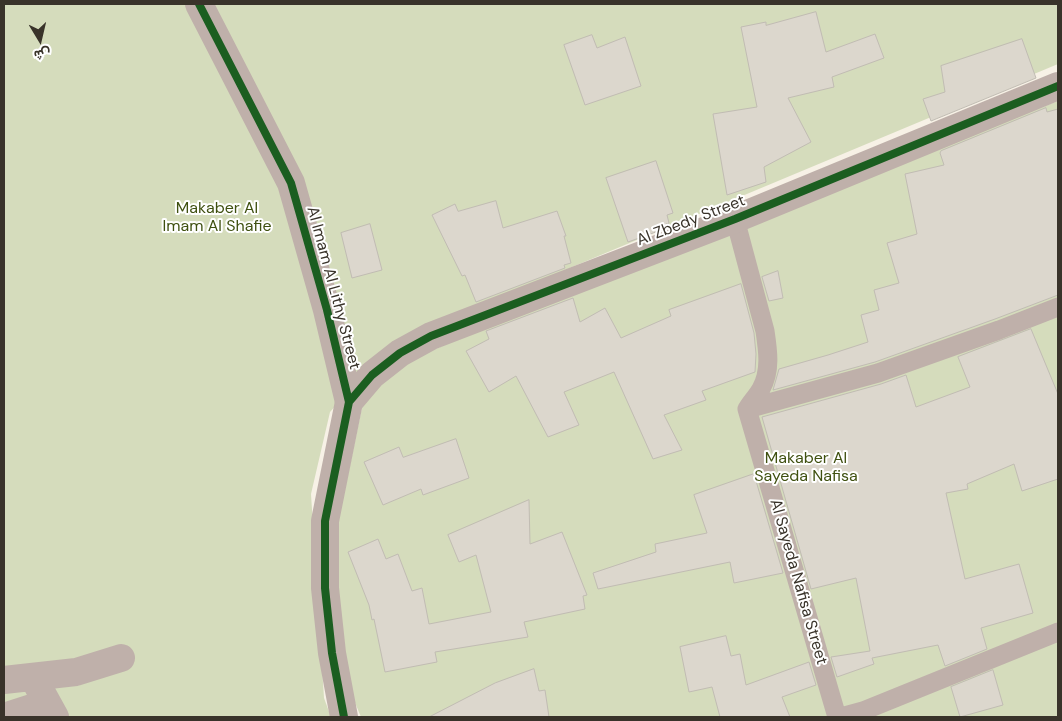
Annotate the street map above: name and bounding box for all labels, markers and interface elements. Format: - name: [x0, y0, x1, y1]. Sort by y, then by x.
- north arrow: [15, 15, 65, 65]
- text: ش: [33, 45, 52, 65]
- street label: Al Zbedy Street: [634, 191, 748, 251]
- park label: Makaber Al Imam Al Shafie: [163, 199, 271, 237]
- street label: Al Imam Al Lithy Street: [302, 204, 364, 372]
- park label: Makaber Al Sayeda Nafisa: [754, 449, 858, 487]
- street label: Al Sayeda Nafisa Street: [765, 497, 831, 667]

